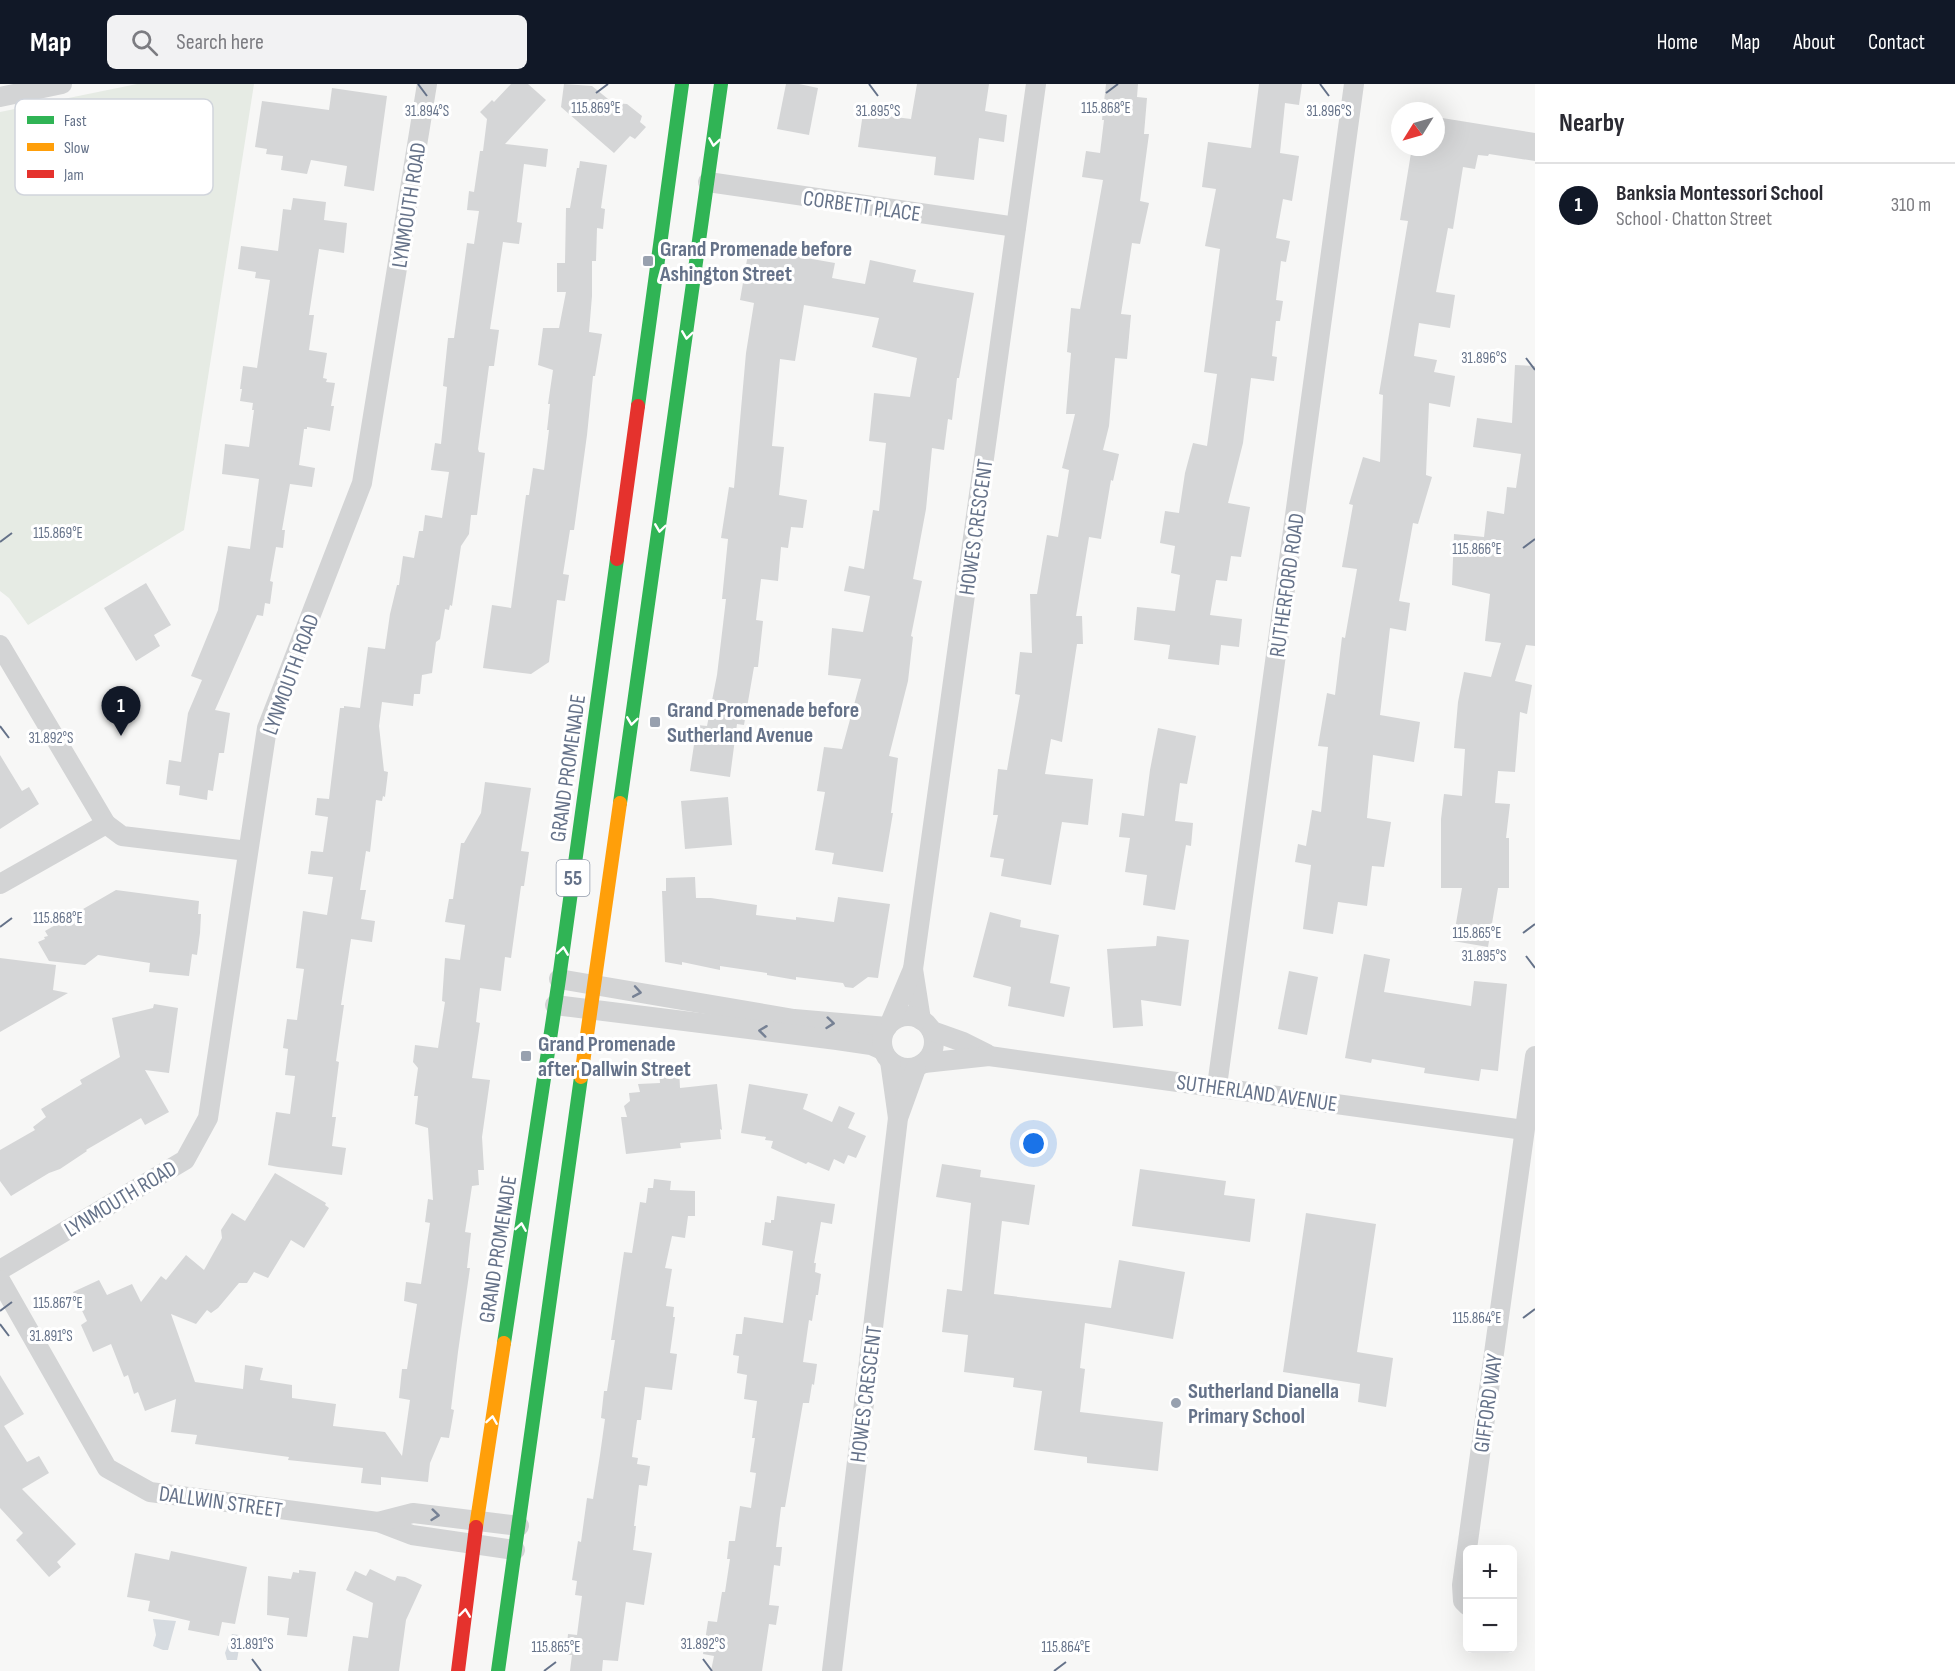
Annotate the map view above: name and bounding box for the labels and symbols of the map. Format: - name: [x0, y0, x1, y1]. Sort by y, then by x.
- legend: [15, 99, 213, 195]
- text: 115.869°E: [571, 99, 621, 118]
- text: 115.868°E: [1081, 99, 1131, 118]
- text: 31.894°S: [405, 102, 449, 121]
- text: 31.895°S: [856, 102, 900, 121]
- text: 31.896°S: [1306, 102, 1352, 121]
- north arrow: [1391, 102, 1445, 156]
- text: Fast: [64, 112, 87, 131]
- one-way arrow: [708, 137, 721, 147]
- text: Slow: [64, 139, 89, 158]
- street label: LYNMOUTH ROAD: [386, 141, 433, 270]
- text: Jam: [63, 166, 84, 185]
- street label: CORBETT PLACE: [801, 185, 922, 228]
- place label: Grand Promenade before Ashington Street: [659, 236, 852, 288]
- marker: Grand Promenade before Ashington Street: [641, 254, 655, 268]
- one-way arrow: [681, 330, 693, 340]
- text: 31.896°S: [1461, 349, 1507, 368]
- street label: HOWES CRESCENT: [954, 457, 999, 597]
- street label: RUTHERFORD ROAD: [1264, 512, 1311, 659]
- text: 115.869°E: [33, 524, 83, 543]
- one-way arrow: [654, 524, 667, 533]
- text: 115.866°E: [1452, 540, 1502, 559]
- street label: LYNMOUTH ROAD: [257, 610, 326, 739]
- pin: 1: [102, 686, 140, 736]
- street label: GRAND PROMENADE: [545, 693, 592, 844]
- place label: Grand Promenade before Sutherland Avenue: [667, 697, 859, 749]
- marker: Grand Promenade before Sutherland Avenue: [648, 715, 662, 729]
- one-way arrow: [627, 717, 639, 726]
- text: 31.892°S: [28, 729, 74, 748]
- road number: 55: [556, 860, 590, 896]
- text: 115.868°E: [33, 909, 83, 928]
- text: 115.865°E: [1452, 924, 1502, 943]
- one-way arrow: [556, 947, 568, 956]
- text: 31.895°S: [1462, 947, 1506, 966]
- one-way arrow: [632, 985, 642, 998]
- one-way arrow: [825, 1016, 834, 1029]
- one-way arrow: [758, 1025, 767, 1038]
- place label: Grand Promenade after Dallwin Street: [538, 1031, 691, 1083]
- marker: Grand Promenade after Dallwin Street: [519, 1049, 533, 1063]
- street label: SUTHERLAND AVENUE: [1175, 1069, 1339, 1118]
- your location: [1019, 1129, 1048, 1158]
- street label: LYNMOUTH ROAD: [60, 1155, 182, 1243]
- street label: GRAND PROMENADE: [474, 1174, 523, 1325]
- one-way arrow: [515, 1222, 527, 1232]
- text: 115.867°E: [33, 1294, 83, 1313]
- text: 115.864°E: [1452, 1309, 1502, 1328]
- street label: HOWES CRESCENT: [845, 1324, 888, 1464]
- text: 31.891°S: [29, 1327, 73, 1346]
- street label: GIFFORD WAY: [1468, 1352, 1509, 1454]
- place label: Sutherland Dianella Primary School: [1188, 1378, 1339, 1430]
- marker: Sutherland Dianella Primary School: [1169, 1396, 1183, 1410]
- one-way arrow: [485, 1415, 497, 1424]
- street label: DALLWIN STREET: [157, 1480, 284, 1525]
- one-way arrow: [430, 1508, 439, 1521]
- one-way arrow: [458, 1608, 470, 1617]
- text: 31.891°S: [230, 1635, 274, 1654]
- text: 31.892°S: [680, 1635, 726, 1654]
- text: 115.865°E: [531, 1638, 581, 1657]
- text: 115.864°E: [1041, 1638, 1091, 1657]

